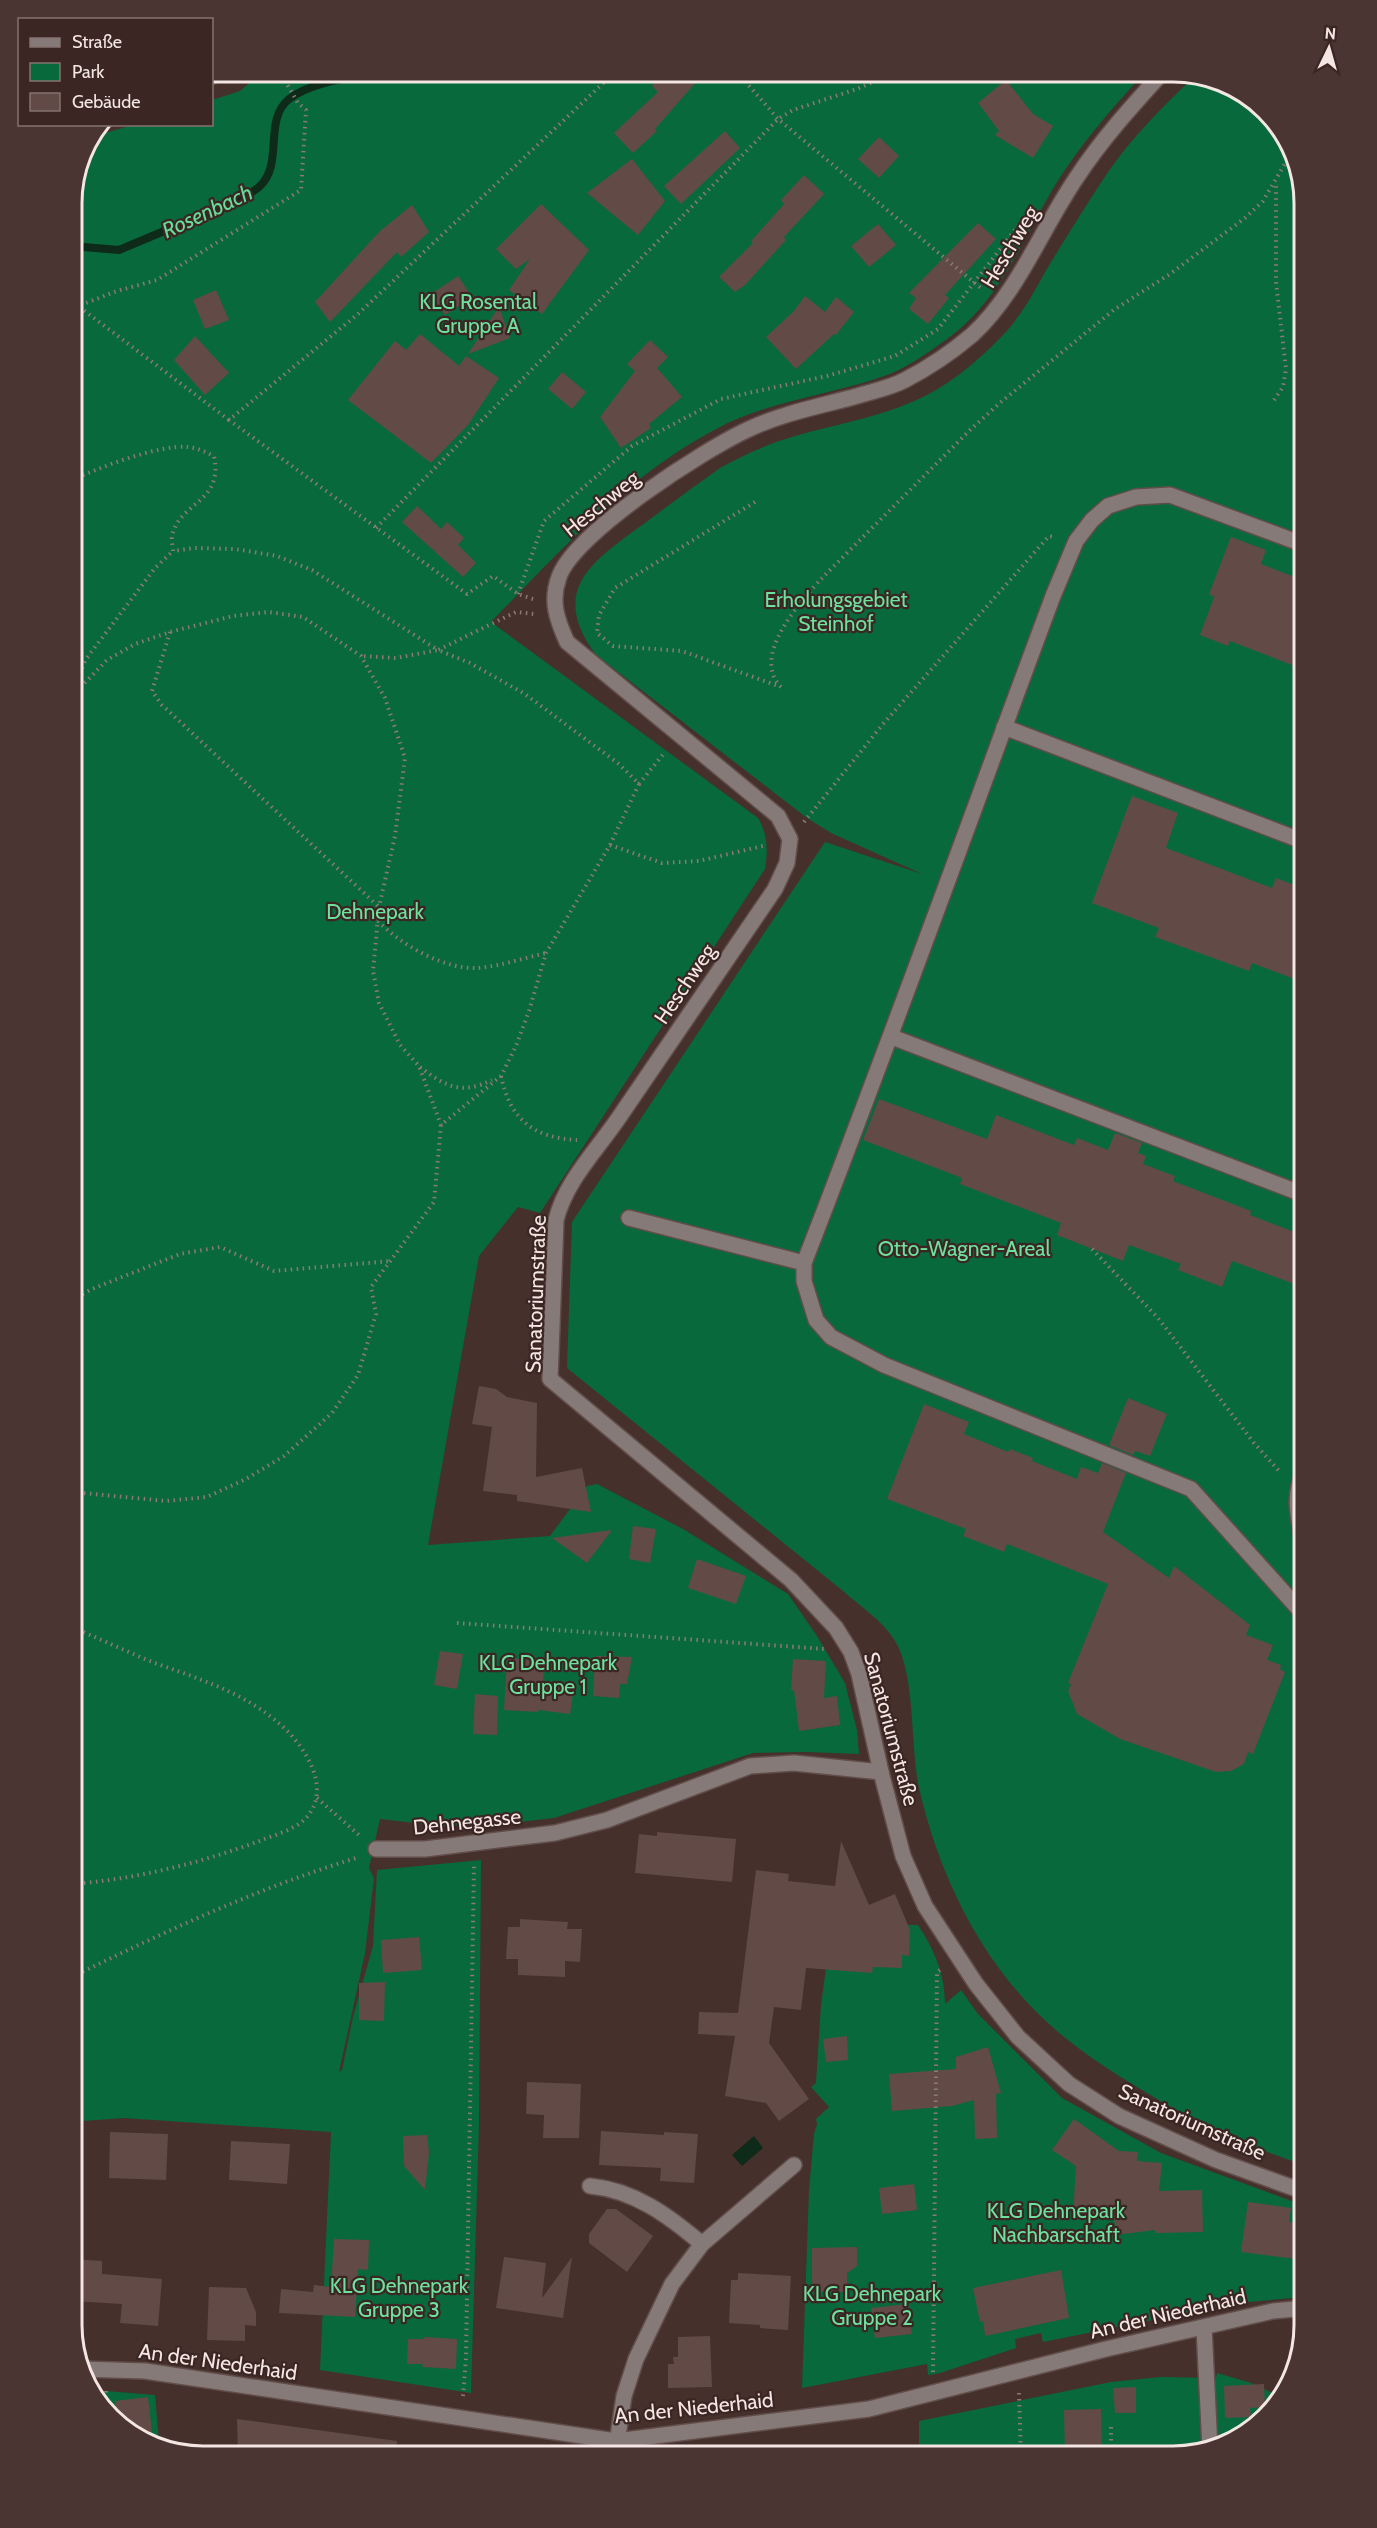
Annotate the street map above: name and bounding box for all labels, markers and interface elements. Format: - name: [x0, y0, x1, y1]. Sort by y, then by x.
- legend: [18, 18, 213, 126]
- north arrow: [1299, 18, 1359, 78]
- text: N: [1324, 24, 1337, 44]
- text: Straße: [72, 31, 122, 53]
- text: Park: [72, 61, 105, 83]
- text: Gebäude: [72, 91, 141, 113]
- water label: Rosenbach: [158, 179, 257, 244]
- street label: Heschweg: [975, 201, 1044, 292]
- park label: KLG Rosental Gruppe A: [419, 289, 537, 338]
- street label: Heschweg: [557, 465, 644, 542]
- park label: Erholungsgebiet Steinhof: [764, 587, 908, 636]
- park label: Dehnepark: [326, 899, 424, 924]
- street label: Heschweg: [649, 939, 721, 1028]
- street label: Sanatoriumstraße: [520, 1214, 551, 1373]
- park label: Otto-Wagner-Areal: [878, 1236, 1050, 1261]
- street label: Sanatoriumstraße: [859, 1649, 924, 1809]
- park label: KLG Dehnepark Gruppe 1: [479, 1650, 618, 1699]
- street label: Dehnegasse: [412, 1803, 522, 1840]
- street label: Sanatoriumstraße: [1115, 2078, 1270, 2165]
- park label: KLG Dehnepark Nachbarschaft: [987, 2198, 1126, 2247]
- park label: KLG Dehnepark Gruppe 3: [330, 2273, 469, 2322]
- park label: KLG Dehnepark Gruppe 2: [803, 2281, 942, 2330]
- street label: An der Niederhaid: [1087, 2283, 1248, 2344]
- street label: An der Niederhaid: [137, 2338, 299, 2385]
- street label: An der Niederhaid: [613, 2387, 775, 2428]

